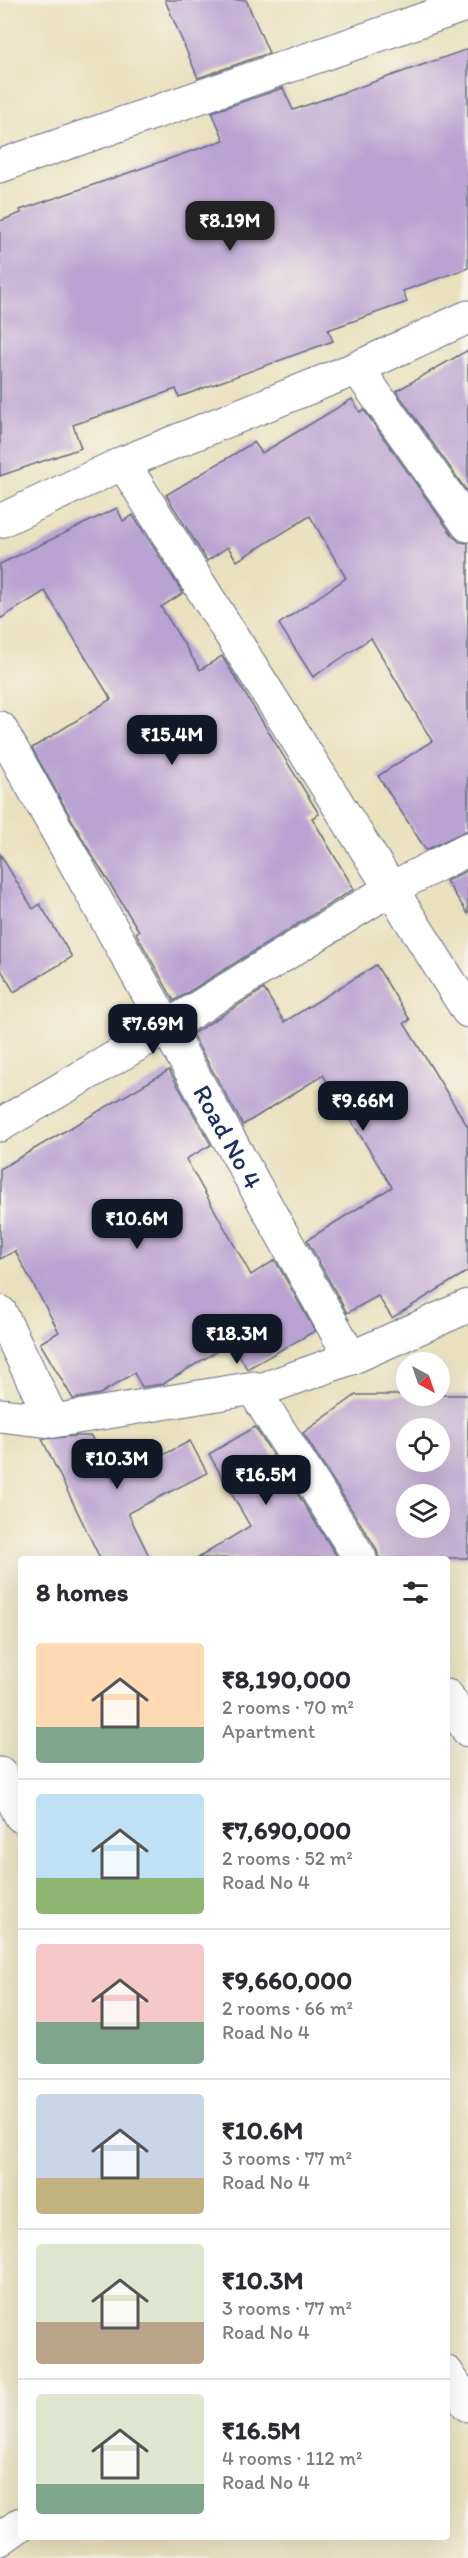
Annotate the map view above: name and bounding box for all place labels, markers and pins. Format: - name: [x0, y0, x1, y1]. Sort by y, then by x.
- pin: ₹8.19M: [181, 201, 279, 252]
- pin: ₹15.4M: [123, 715, 221, 766]
- pin: ₹7.69M: [104, 1004, 202, 1055]
- pin: ₹9.66M: [314, 1081, 412, 1132]
- pin: ₹10.6M: [88, 1199, 186, 1250]
- pin: ₹18.3M: [188, 1314, 286, 1365]
- pin: ₹10.3M: [68, 1439, 166, 1490]
- pin: ₹16.5M: [217, 1455, 315, 1506]

